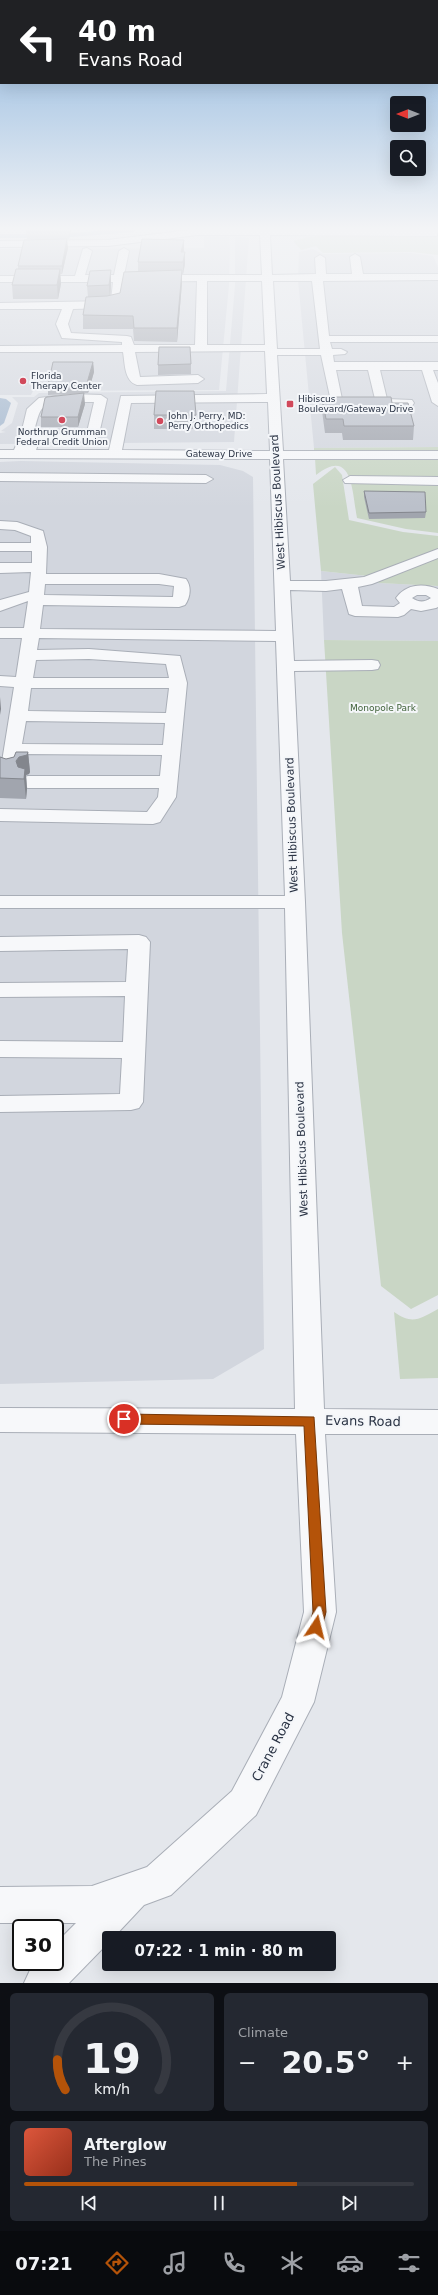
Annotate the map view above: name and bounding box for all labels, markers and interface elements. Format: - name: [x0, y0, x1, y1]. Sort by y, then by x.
- text: 40 m: [78, 15, 156, 48]
- icon: left: [12, 16, 64, 68]
- text: Evans Road: [78, 49, 183, 70]
- north arrow: [390, 96, 426, 132]
- map controls: [390, 96, 426, 176]
- button: search: [390, 140, 426, 176]
- place label: Florida Therapy Center: [30, 371, 101, 391]
- marker: Florida Therapy Center: [18, 376, 28, 386]
- place label: Hibiscus Boulevard/Gateway Drive: [298, 394, 414, 414]
- marker: Hibiscus Boulevard/Gateway Drive: [285, 399, 295, 409]
- place label: John J. Perry, MD: Perry Orthopedics: [167, 411, 249, 431]
- marker: Northrup Grumman Federal Credit Union: [57, 415, 67, 425]
- marker: John J. Perry, MD: Perry Orthopedics: [155, 416, 165, 426]
- place label: Northrup Grumman Federal Credit Union: [16, 427, 108, 447]
- street label: West Hibiscus Boulevard: [268, 434, 288, 570]
- street label: Gateway Drive: [186, 449, 253, 459]
- park label: Monopole Park: [350, 703, 417, 713]
- street label: West Hibiscus Boulevard: [283, 757, 301, 893]
- street label: West Hibiscus Boulevard: [293, 1081, 311, 1217]
- pin: [107, 1402, 141, 1436]
- icon: arrive: [113, 1408, 135, 1430]
- street label: Evans Road: [325, 1413, 401, 1429]
- position arrow: [295, 1606, 337, 1648]
- street label: Crane Road: [249, 1710, 297, 1784]
- speed limit sign: 30: [12, 1919, 64, 1971]
- text: 07:22 · 1 min · 80 m: [135, 1942, 303, 1960]
- text: Climate: [238, 2025, 288, 2040]
- text: 19: [83, 2034, 141, 2083]
- text: 20.5°: [281, 2045, 371, 2080]
- text: −: [238, 2050, 256, 2075]
- text: +: [396, 2050, 414, 2075]
- text: km/h: [94, 2081, 130, 2097]
- text: Afterglow: [84, 2136, 167, 2154]
- text: The Pines: [84, 2154, 147, 2169]
- icon: previous: [78, 2192, 100, 2214]
- icon: pause: [208, 2192, 230, 2214]
- icon: next: [338, 2192, 360, 2214]
- icon: directions: [103, 2249, 131, 2277]
- icon: music: [161, 2249, 189, 2277]
- icon: phone: [220, 2249, 248, 2277]
- icon: climate: [278, 2249, 306, 2277]
- icon: car: [336, 2249, 364, 2277]
- icon: filters: [395, 2249, 423, 2277]
- text: 07:21: [15, 2253, 72, 2274]

